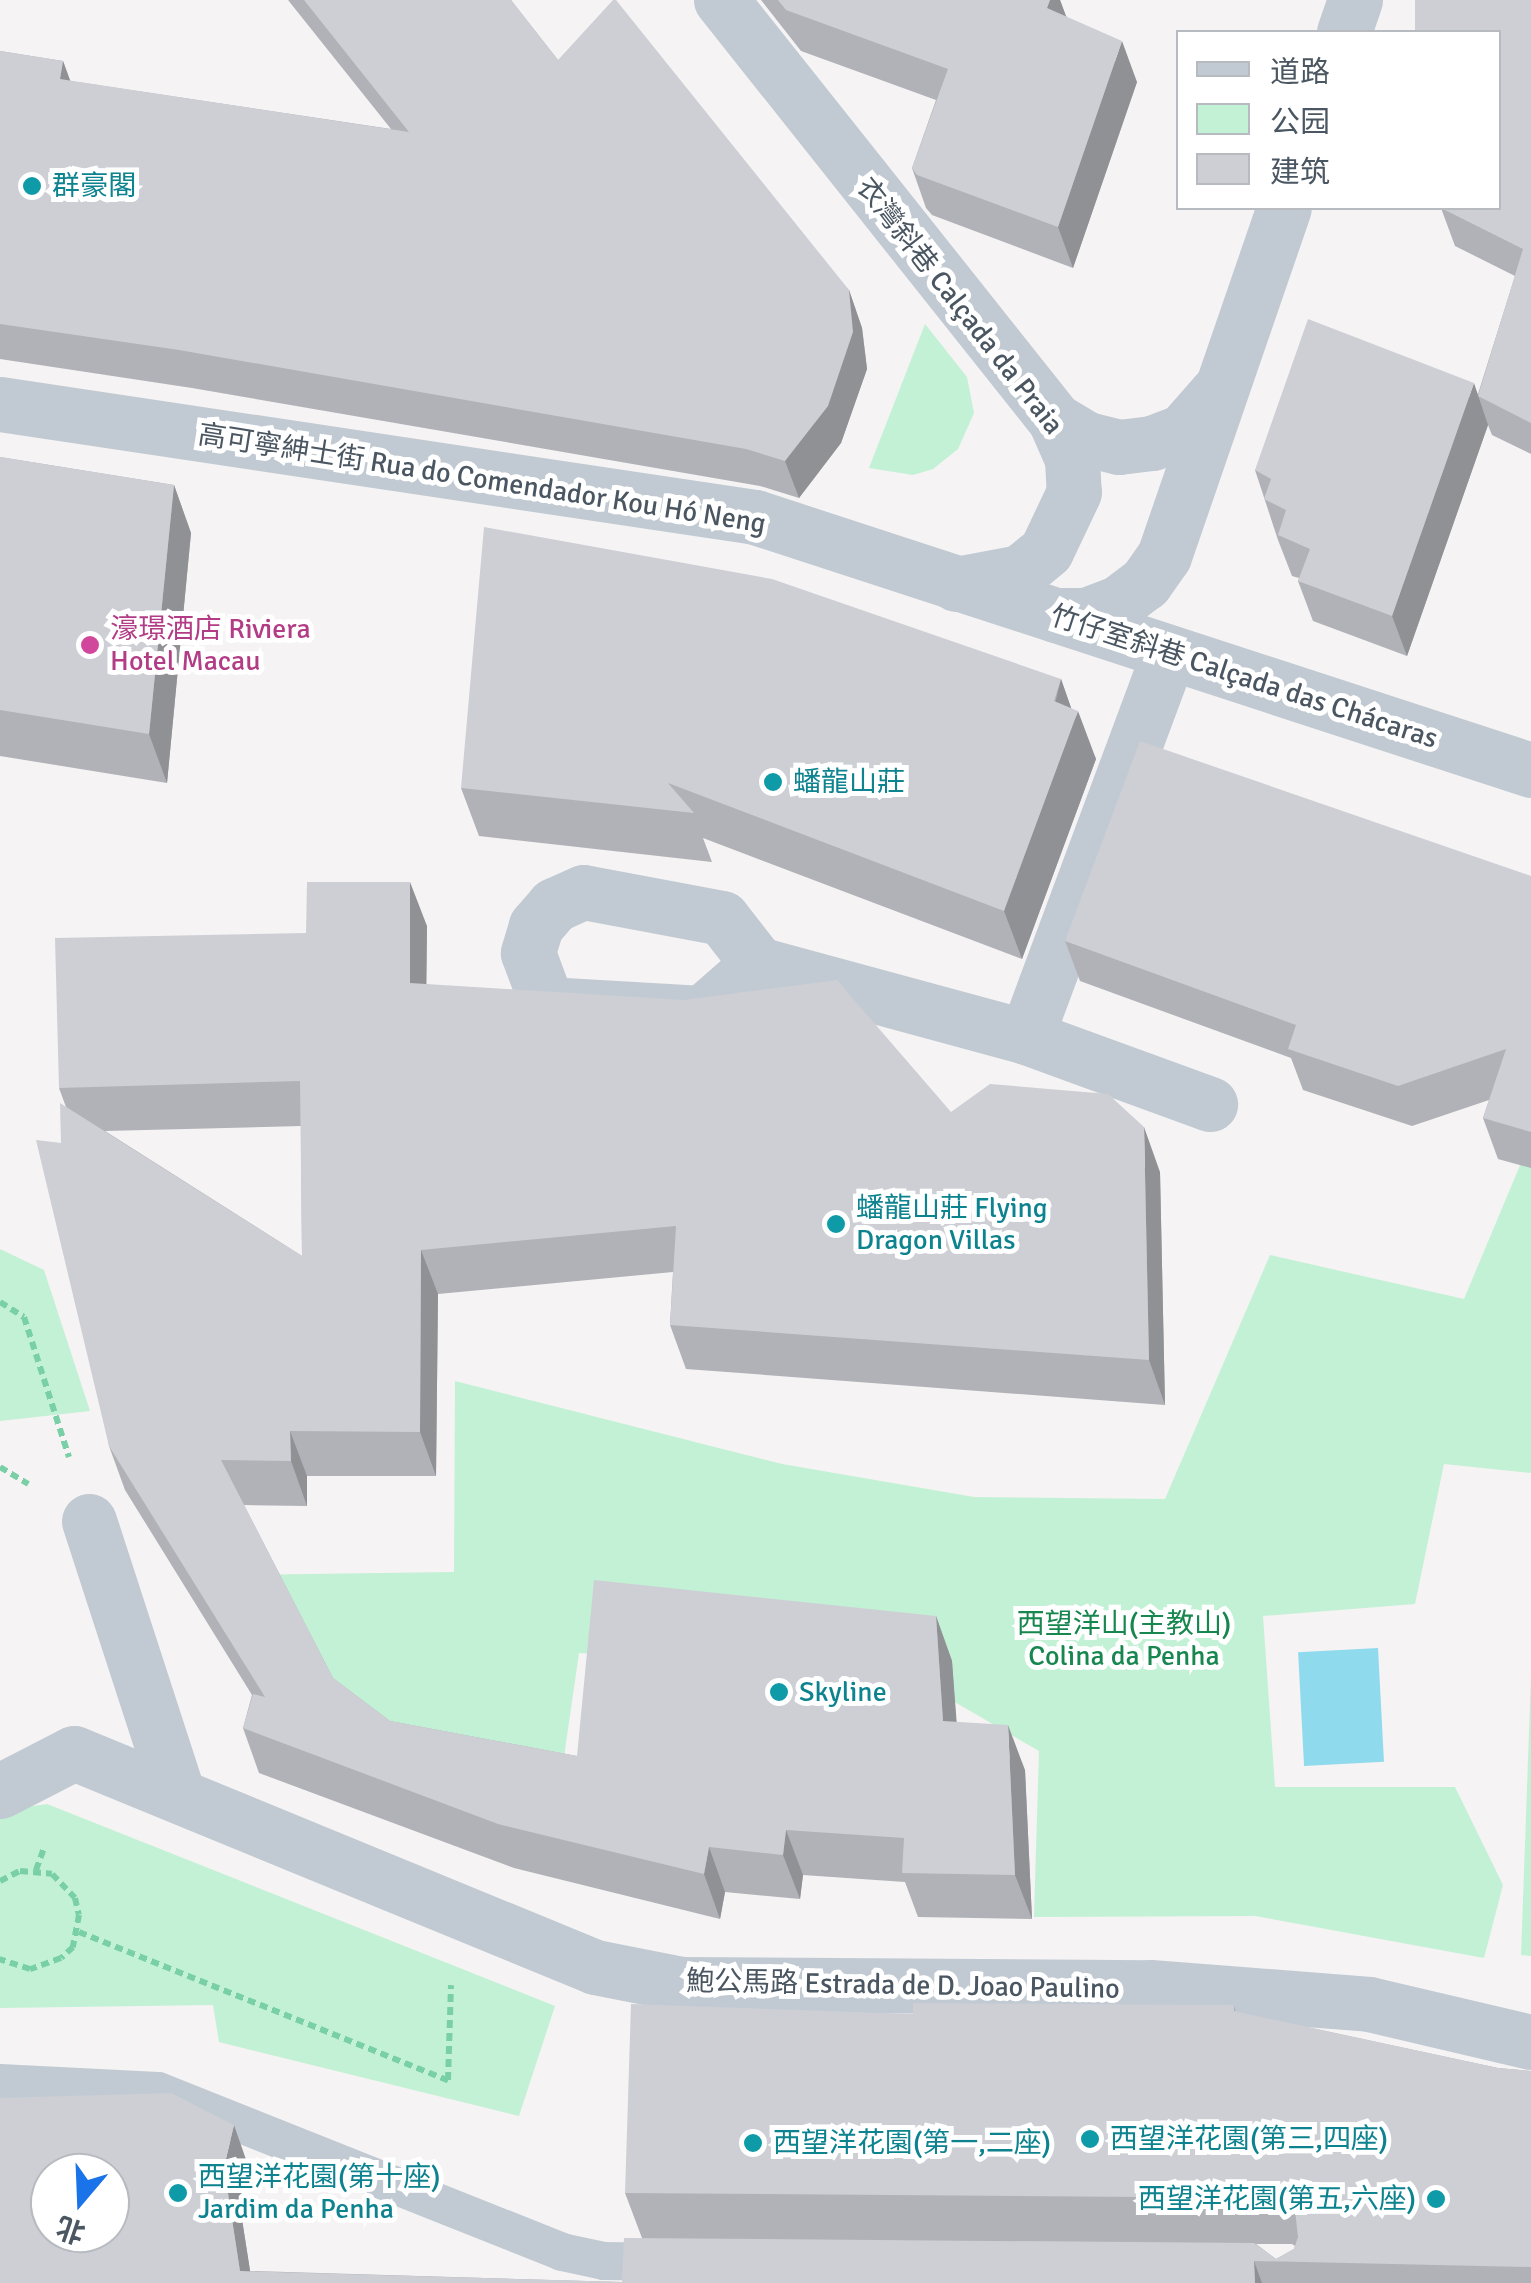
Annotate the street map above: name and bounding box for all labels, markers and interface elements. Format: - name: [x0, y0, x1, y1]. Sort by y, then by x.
- legend: [1176, 30, 1501, 210]
- text: 道路: [1270, 54, 1330, 91]
- text: 公园: [1270, 104, 1330, 141]
- text: 建筑: [1270, 154, 1330, 191]
- place label: 群豪閣: [52, 169, 136, 203]
- street label: 衣灣斜巷 Calçada da Praia: [849, 171, 1071, 441]
- marker: 群豪閣: [21, 175, 43, 197]
- street label: 高可寧紳士街 Rua do Comendador Kou Hó Neng: [196, 417, 768, 541]
- street label: 竹仔室斜巷 Calçada das Chácaras: [1046, 598, 1442, 756]
- place label: 濠璟酒店 Riviera Hotel Macau: [110, 612, 311, 678]
- marker: 濠璟酒店 Riviera Hotel Macau: [79, 634, 101, 656]
- place label: 蟠龍山莊: [793, 765, 905, 799]
- marker: 蟠龍山莊: [762, 771, 784, 793]
- place label: 蟠龍山莊 Flying Dragon Villas: [856, 1191, 1048, 1257]
- marker: 蟠龍山莊 Flying Dragon Villas: [825, 1213, 847, 1235]
- park label: 西望洋山(主教山) Colina da Penha: [1017, 1607, 1231, 1673]
- place label: Skyline: [799, 1675, 887, 1709]
- marker: Skyline: [768, 1681, 790, 1703]
- street label: 鮑公馬路 Estrada de D. Joao Paulino: [686, 1964, 1120, 2006]
- place label: 西望洋花園(第三,四座): [1110, 2122, 1388, 2156]
- place label: 西望洋花園(第一,二座): [773, 2126, 1051, 2160]
- marker: 西望洋花園(第三,四座): [1079, 2128, 1101, 2150]
- marker: 西望洋花園(第一,二座): [742, 2132, 764, 2154]
- north arrow: [30, 2153, 130, 2253]
- place label: 西望洋花園(第十座) Jardim da Penha: [198, 2160, 441, 2226]
- marker: 西望洋花園(第十座) Jardim da Penha: [167, 2182, 189, 2204]
- place label: 西望洋花園(第五,六座): [1138, 2182, 1416, 2216]
- marker: 西望洋花園(第五,六座): [1425, 2188, 1447, 2210]
- text: 北: [52, 2209, 90, 2250]

